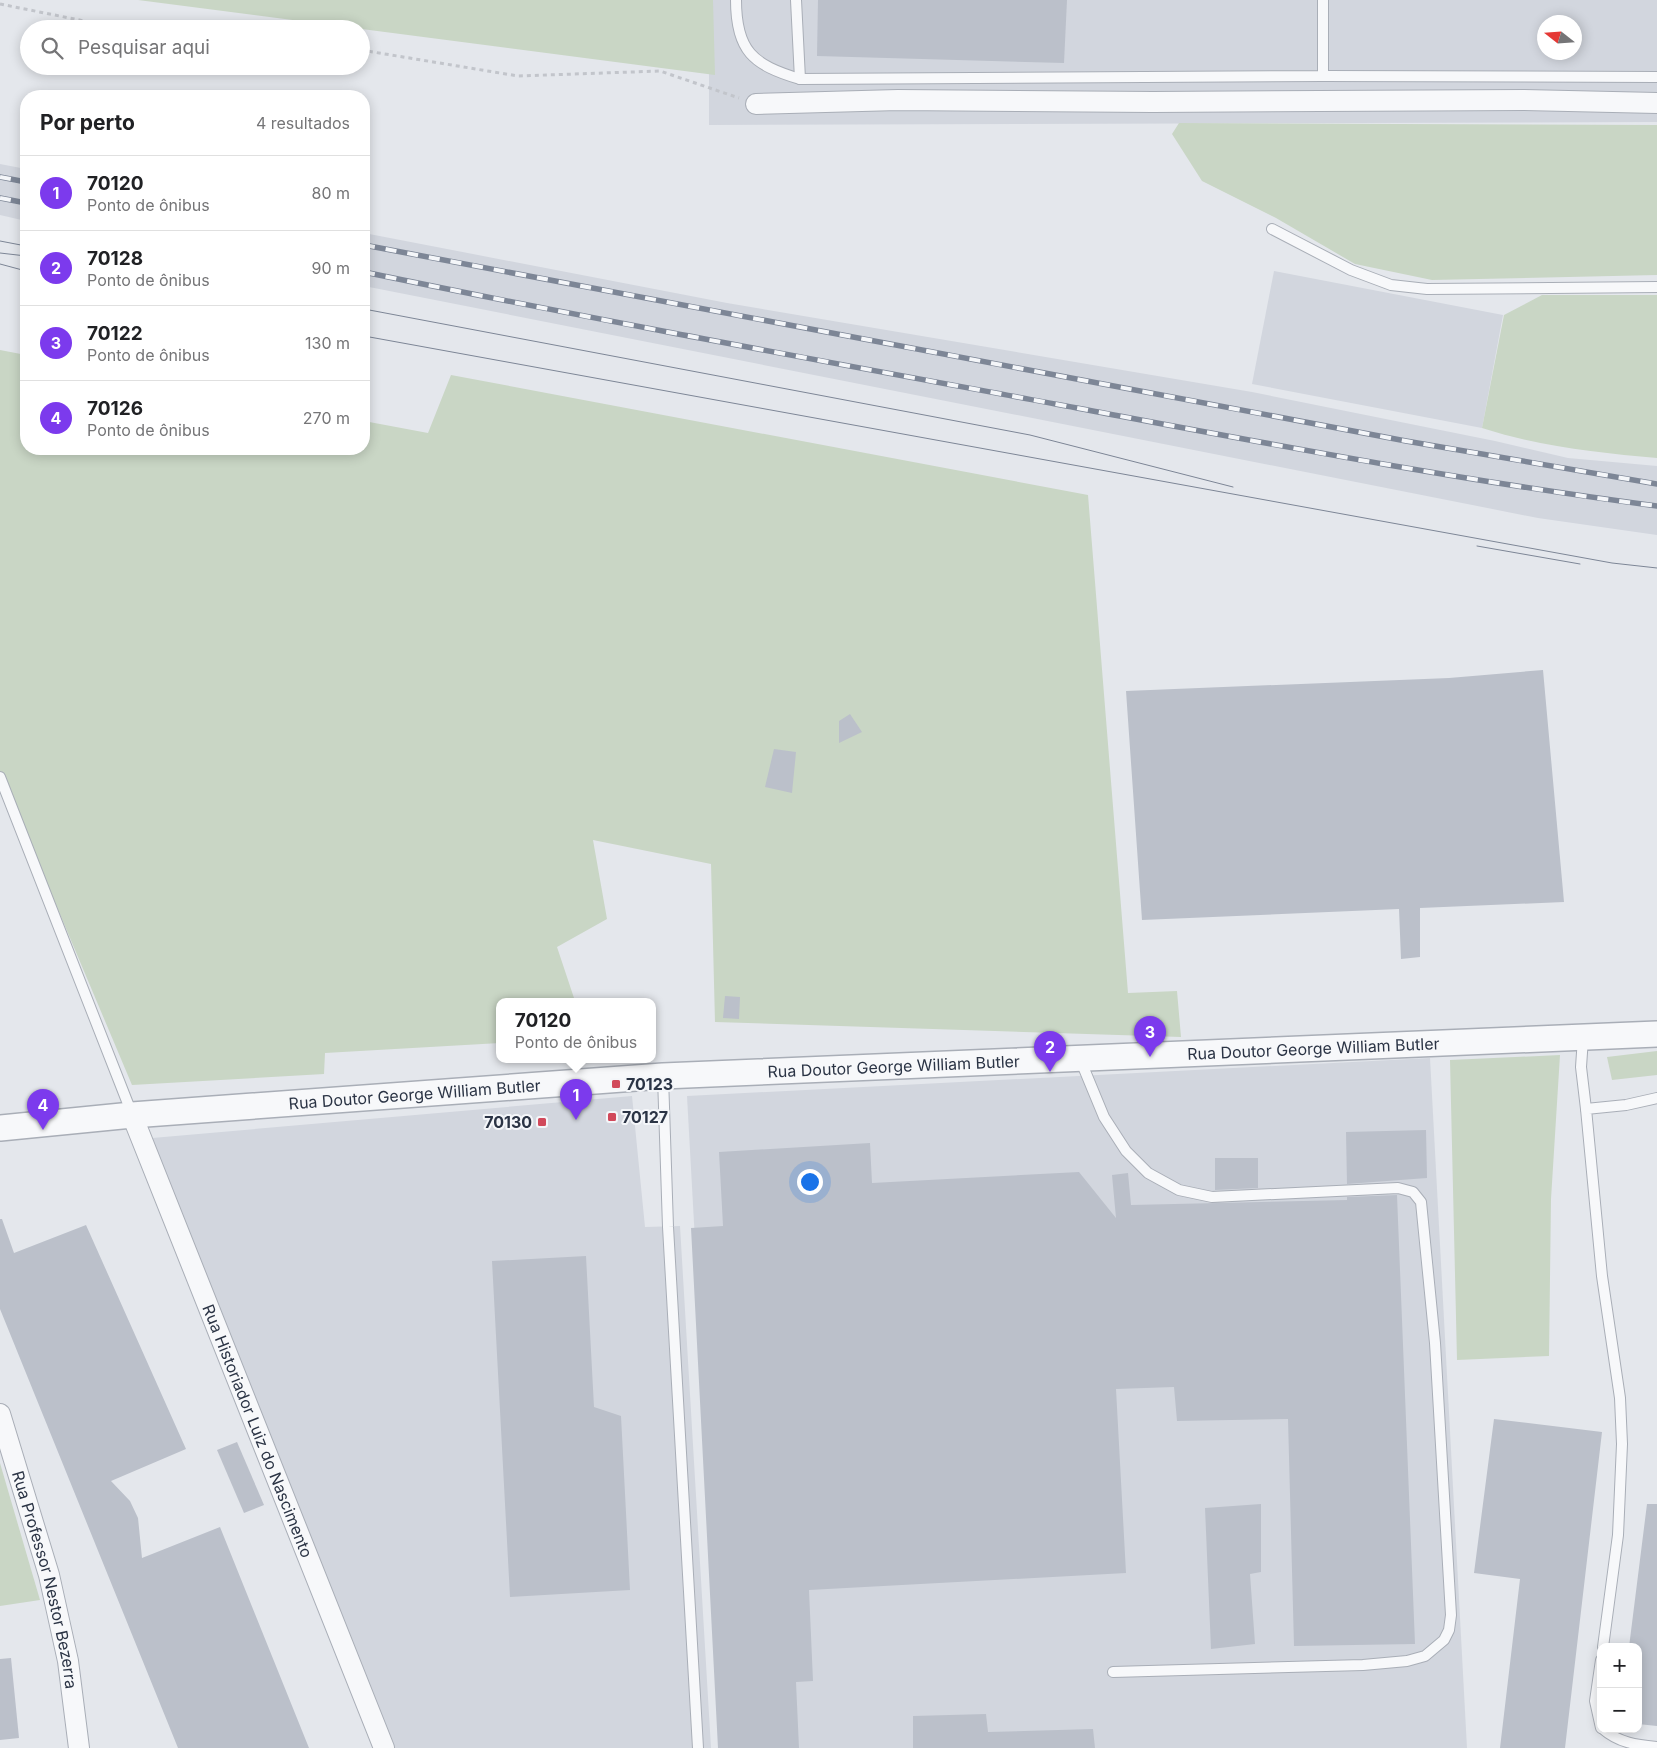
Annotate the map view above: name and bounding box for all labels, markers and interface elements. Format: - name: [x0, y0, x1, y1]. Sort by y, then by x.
- north arrow: [1537, 15, 1582, 60]
- search box: [20, 20, 370, 75]
- icon: search: [38, 34, 66, 62]
- text: Pesquisar aqui: [78, 36, 210, 59]
- text: Por perto: [40, 110, 135, 135]
- text: 4 resultados: [256, 113, 350, 133]
- text: 70120: [87, 172, 144, 195]
- text: 1: [53, 183, 59, 203]
- text: 80 m: [311, 183, 350, 203]
- text: Ponto de ônibus: [87, 195, 210, 215]
- text: 70128: [87, 247, 143, 270]
- text: 2: [51, 258, 61, 278]
- text: 90 m: [311, 258, 350, 278]
- text: Ponto de ônibus: [87, 270, 210, 290]
- text: 70122: [87, 322, 143, 345]
- text: 3: [51, 333, 61, 353]
- text: 130 m: [305, 333, 350, 353]
- text: Ponto de ônibus: [87, 345, 210, 365]
- text: 70126: [87, 397, 143, 420]
- text: 4: [51, 408, 61, 428]
- text: 270 m: [303, 408, 350, 428]
- text: Ponto de ônibus: [87, 420, 210, 440]
- popup: [496, 998, 656, 1063]
- text: 70120: [515, 1009, 571, 1032]
- pin: 3: [1134, 1016, 1166, 1057]
- pin: 2: [1034, 1031, 1066, 1072]
- text: Ponto de ônibus: [515, 1032, 637, 1052]
- street label: Rua Doutor George William Butler: [1187, 1033, 1440, 1064]
- street label: Rua Doutor George William Butler: [767, 1051, 1020, 1082]
- place label: 70123: [626, 1074, 673, 1094]
- street label: Rua Doutor George William Butler: [288, 1075, 541, 1113]
- marker: 70123: [610, 1078, 622, 1090]
- pin: 1: [560, 1079, 592, 1120]
- pin: 4: [27, 1089, 59, 1130]
- place label: 70127: [622, 1107, 668, 1127]
- marker: 70127: [606, 1111, 618, 1123]
- place label: 70130: [484, 1112, 532, 1132]
- marker: 70130: [536, 1116, 548, 1128]
- your location: [797, 1169, 823, 1195]
- street label: Rua Historiador Luiz do Nascimento: [198, 1301, 317, 1560]
- street label: Rua Professor Nestor Bezerra: [8, 1468, 81, 1690]
- map controls: [1597, 1643, 1642, 1733]
- button: +: [1597, 1643, 1642, 1688]
- button: −: [1597, 1688, 1642, 1733]

